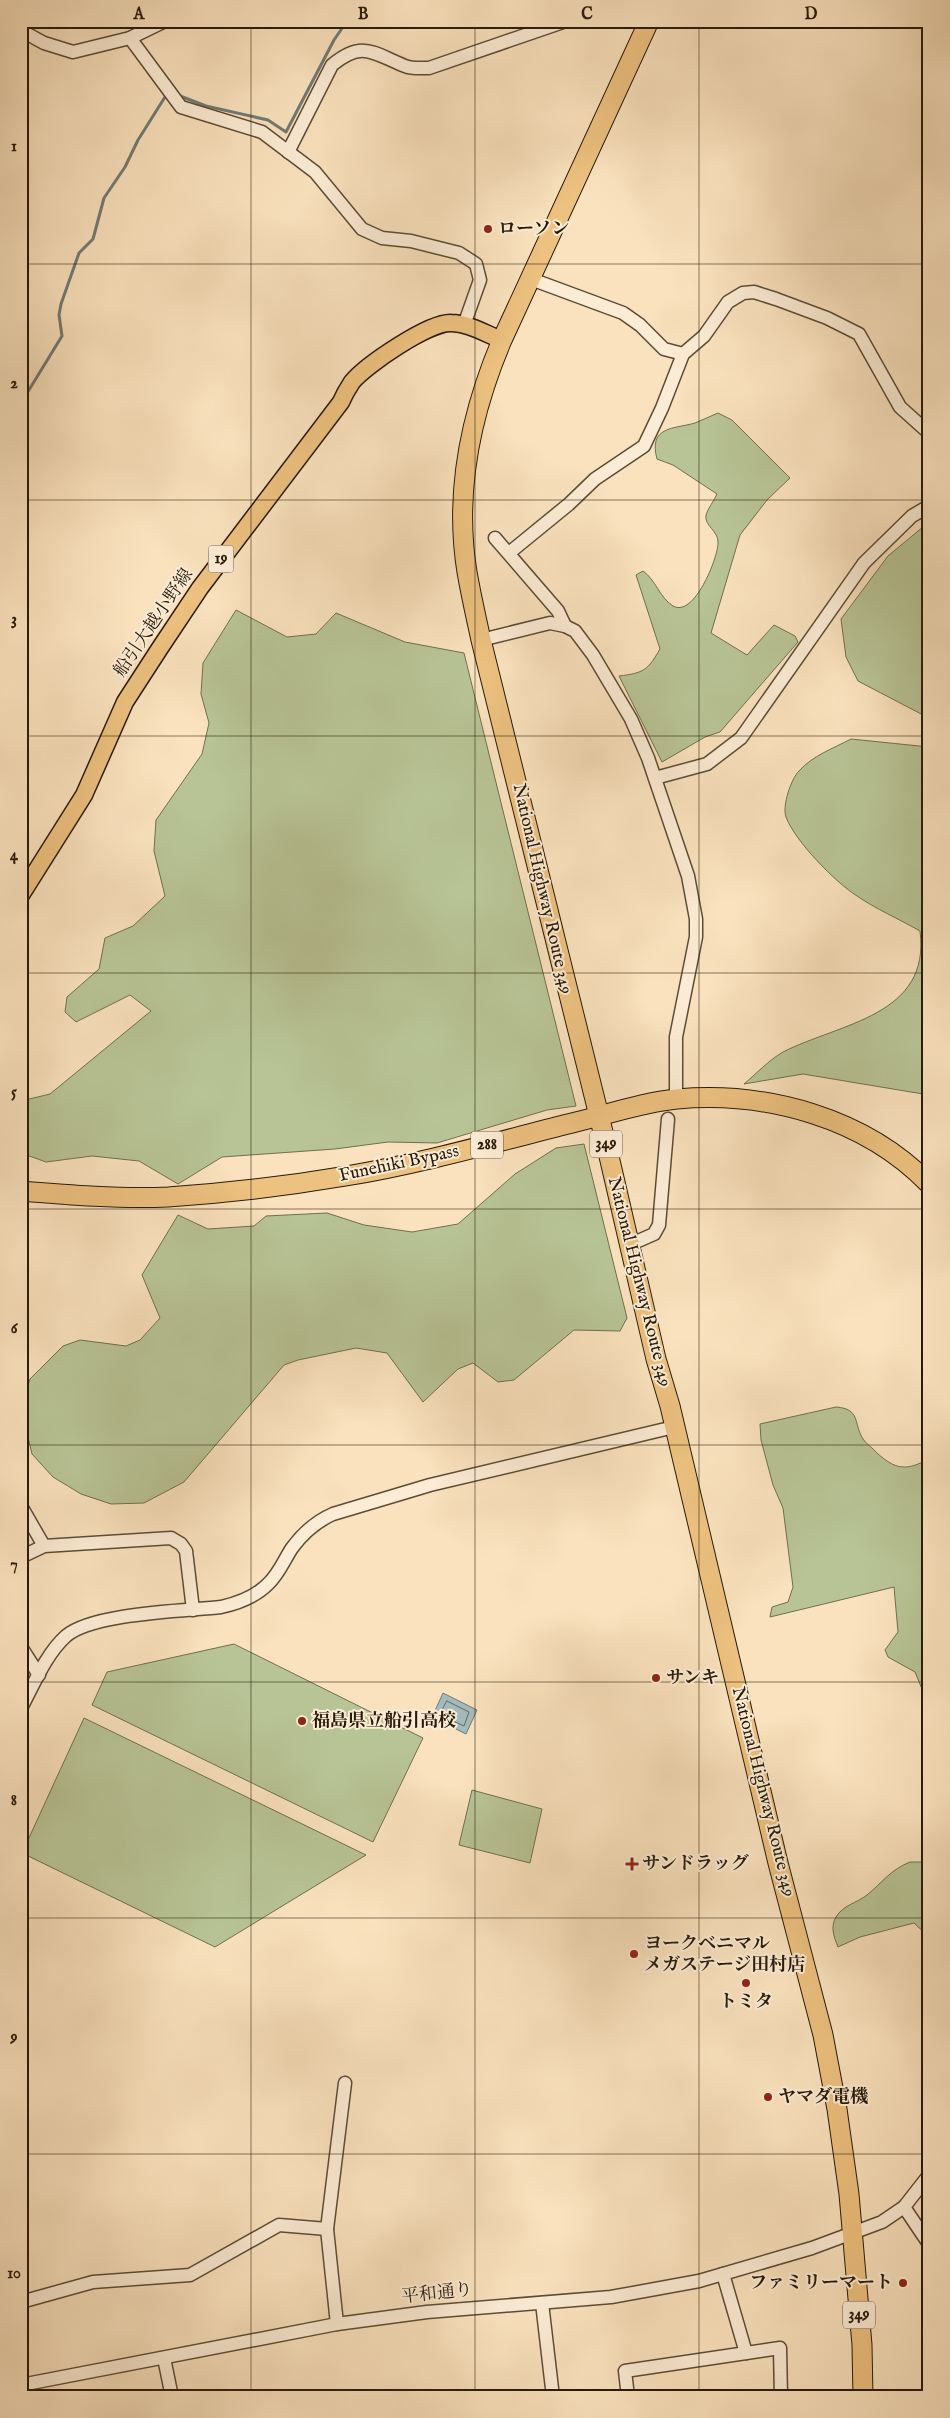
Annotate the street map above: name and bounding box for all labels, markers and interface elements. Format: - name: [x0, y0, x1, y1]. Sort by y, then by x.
- text: A: [133, 5, 146, 25]
- text: B: [358, 5, 369, 25]
- text: C: [581, 5, 593, 25]
- text: D: [805, 5, 818, 25]
- text: 1: [11, 137, 17, 157]
- place label: ローソン: [498, 218, 569, 241]
- marker: ローソン: [482, 223, 494, 235]
- text: 2: [10, 374, 18, 394]
- road number: 19: [208, 546, 234, 572]
- street label: 船引大越小野線: [109, 564, 199, 682]
- text: 3: [11, 610, 17, 630]
- street label: National Highway Route 349: [507, 781, 577, 997]
- text: 4: [10, 846, 19, 866]
- text: 5: [11, 1083, 17, 1103]
- road number: 349: [590, 1130, 622, 1158]
- road number: 288: [471, 1132, 503, 1158]
- street label: Funehiki Bypass: [337, 1140, 461, 1188]
- street label: National Highway Route 349: [602, 1175, 676, 1389]
- text: 6: [11, 1319, 19, 1339]
- text: 7: [10, 1555, 18, 1575]
- place label: サンキ: [666, 1667, 719, 1690]
- marker: サンキ: [650, 1672, 662, 1684]
- street label: National Highway Route 349: [726, 1685, 800, 1899]
- place label: 福島県立船引高校: [312, 1710, 456, 1733]
- marker: 福島県立船引高校: [296, 1715, 308, 1727]
- text: 8: [11, 1791, 17, 1811]
- place label: サンドラッグ: [642, 1853, 749, 1876]
- marker: サンドラッグ: [626, 1858, 638, 1870]
- place label: ヨークベニマル メガステージ田村店: [644, 1933, 805, 1977]
- marker: ヨークベニマル メガステージ田村店: [628, 1948, 640, 1960]
- marker: トミタ: [740, 1977, 752, 1989]
- place label: トミタ: [719, 1991, 773, 2014]
- text: 9: [10, 2028, 18, 2048]
- place label: ヤマダ電機: [778, 2086, 868, 2109]
- marker: ヤマダ電機: [762, 2091, 774, 2103]
- text: 10: [7, 2264, 21, 2284]
- place label: ファミリーマート: [749, 2272, 893, 2295]
- marker: ファミリーマート: [897, 2277, 909, 2289]
- street label: 平和通り: [400, 2279, 474, 2309]
- road number: 349: [843, 2302, 875, 2328]

